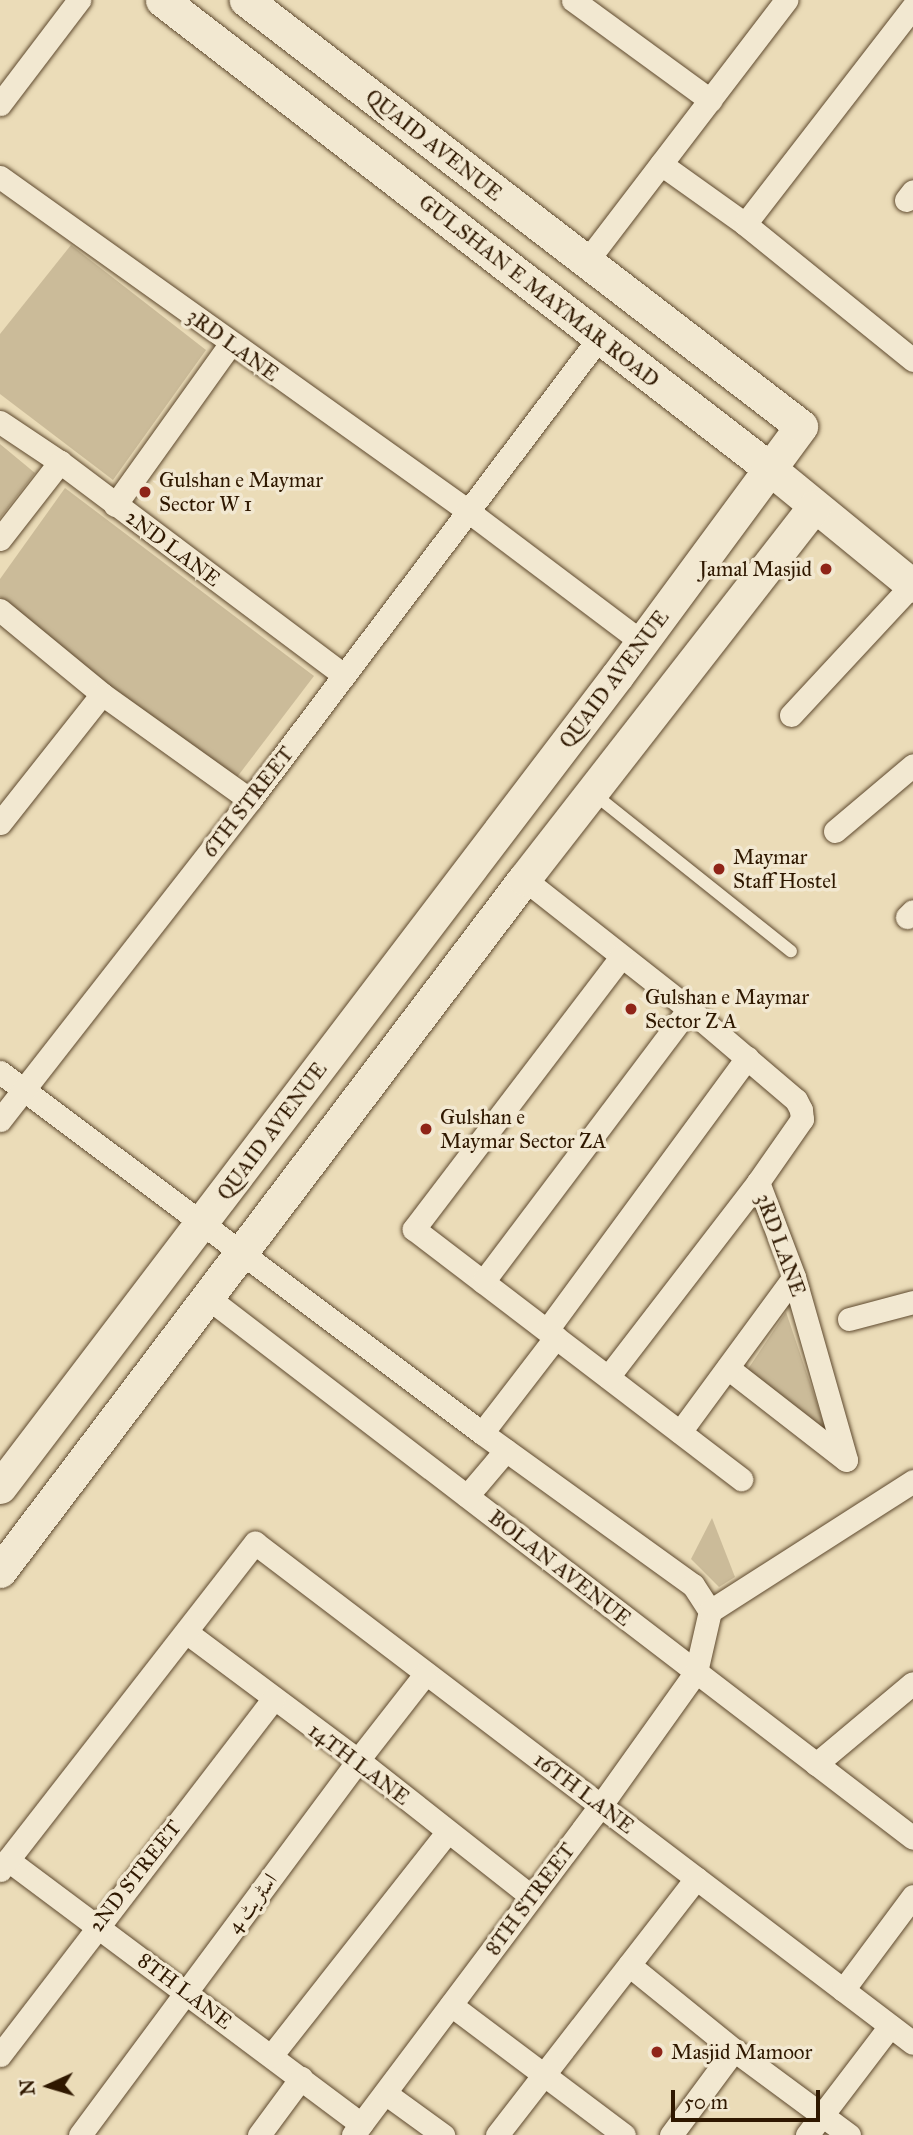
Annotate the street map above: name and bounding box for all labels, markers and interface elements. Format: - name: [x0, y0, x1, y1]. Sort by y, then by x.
- street label: QUAID AVENUE: [361, 84, 507, 206]
- street label: GULSHAN E MAYMAR ROAD: [414, 189, 664, 393]
- street label: 3RD LANE: [182, 303, 284, 387]
- place label: Gulshan e Maymar Sector W 1: [159, 467, 323, 517]
- marker: Gulshan e Maymar Sector W 1: [137, 484, 153, 500]
- street label: 2ND LANE: [121, 504, 225, 592]
- place label: Jamal Masjid: [699, 556, 812, 582]
- marker: Jamal Masjid: [818, 561, 834, 577]
- street label: QUAID AVENUE: [554, 605, 674, 753]
- street label: 6TH STREET: [197, 742, 299, 862]
- place label: Maymar Staff Hostel: [733, 844, 837, 894]
- marker: Maymar Staff Hostel: [711, 861, 727, 877]
- place label: Gulshan e Maymar Sector Z A: [645, 984, 809, 1034]
- marker: Gulshan e Maymar Sector Z A: [623, 1001, 639, 1017]
- street label: QUAID AVENUE: [212, 1057, 332, 1205]
- place label: Gulshan e Maymar Sector ZA: [440, 1104, 606, 1154]
- marker: Gulshan e Maymar Sector ZA: [418, 1121, 434, 1137]
- street label: 3RD LANE: [751, 1190, 811, 1300]
- street label: BOLAN AVENUE: [484, 1505, 636, 1631]
- street label: 14TH LANE: [303, 1718, 415, 1810]
- street label: 16TH LANE: [529, 1747, 639, 1839]
- street label: 2ND STREET: [84, 1815, 186, 1937]
- street label: 8TH STREET: [480, 1838, 580, 1960]
- street label: اسٹریٹ 4: [221, 1868, 283, 1938]
- street label: 8TH LANE: [133, 1947, 237, 2035]
- place label: Masjid Mamoor: [671, 2039, 812, 2065]
- marker: Masjid Mamoor: [649, 2044, 665, 2060]
- north arrow: [14, 2051, 84, 2121]
- scale bar: [675, 2076, 824, 2120]
- text: N: [16, 2079, 40, 2096]
- text: 50 m: [684, 2089, 728, 2115]

